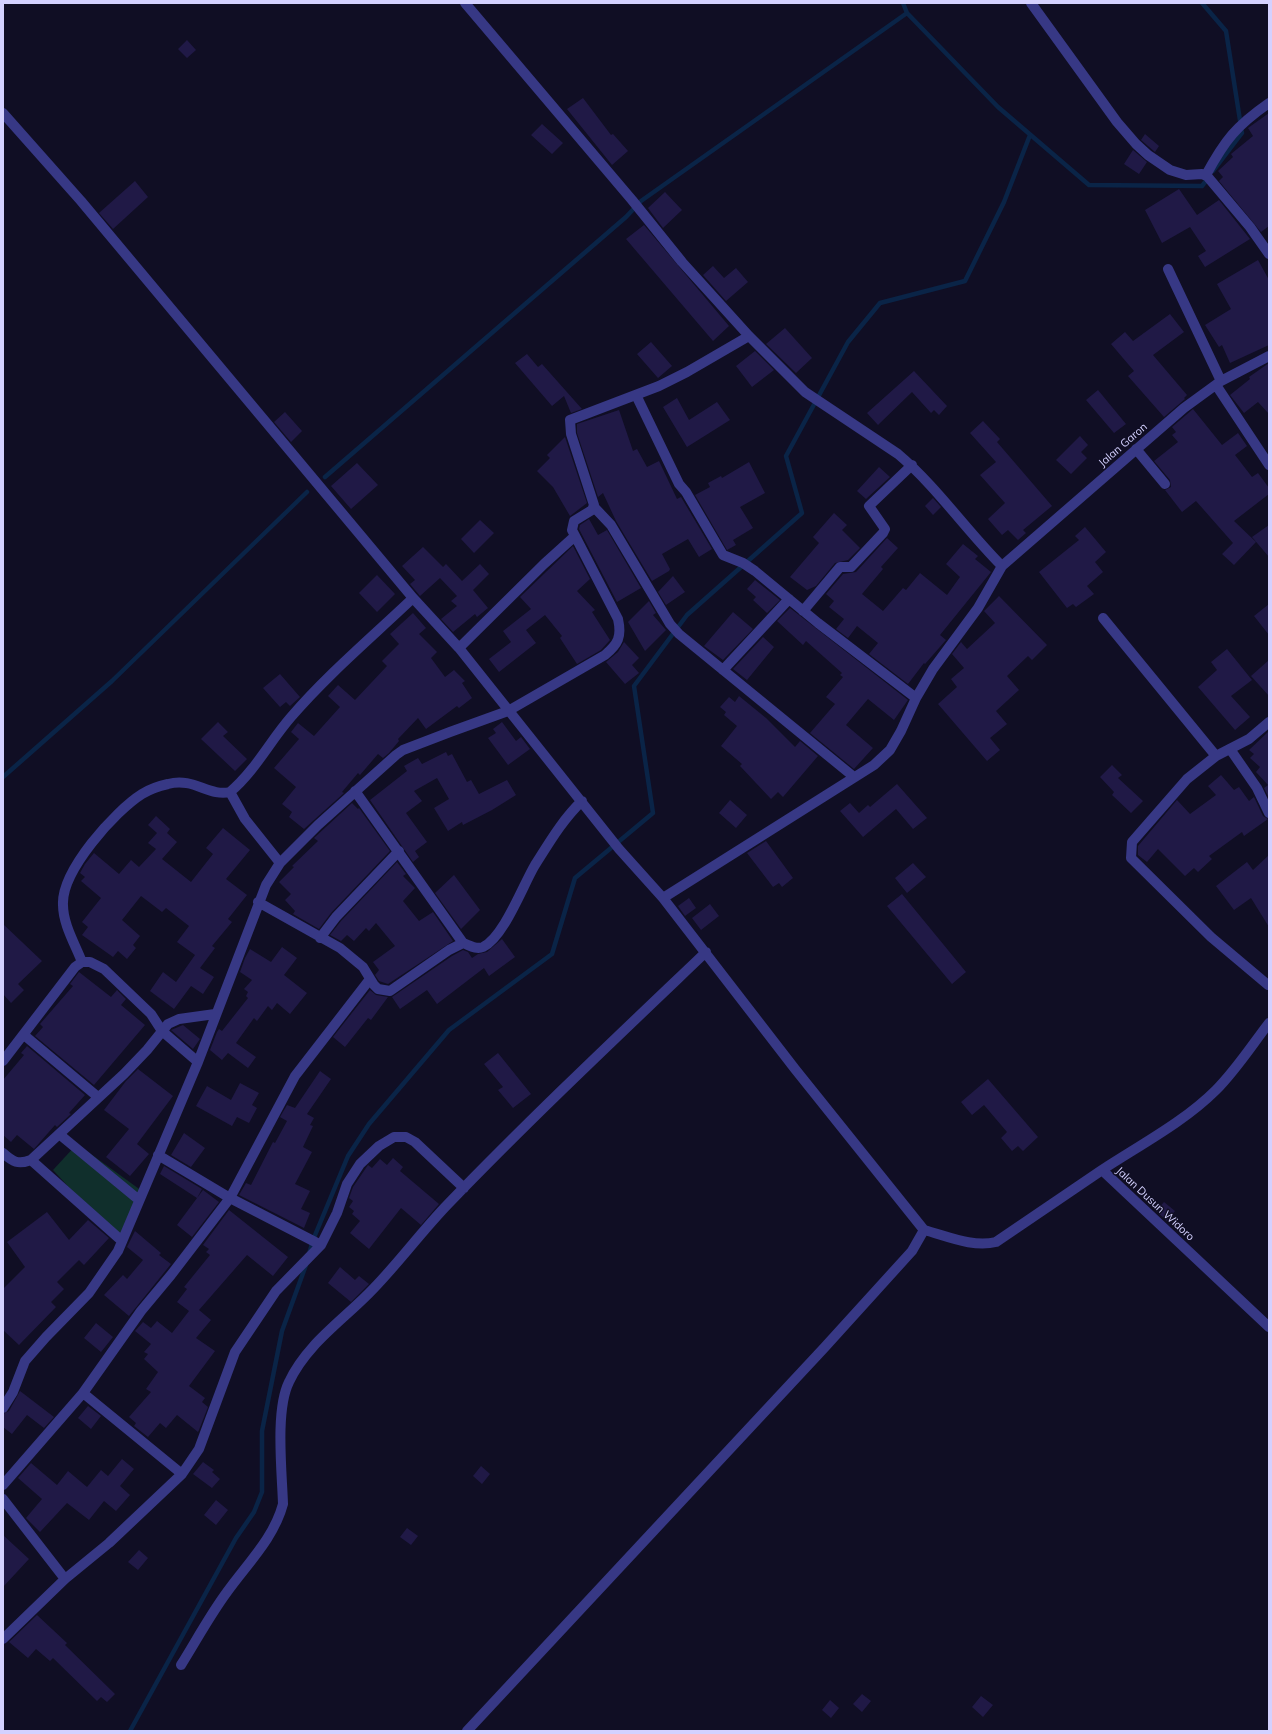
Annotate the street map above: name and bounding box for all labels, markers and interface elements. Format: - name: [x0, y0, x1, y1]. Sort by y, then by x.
- street label: Jalan Garon: [1096, 420, 1150, 470]
- street label: Jalan Dusun Widoro: [1113, 1164, 1197, 1244]

